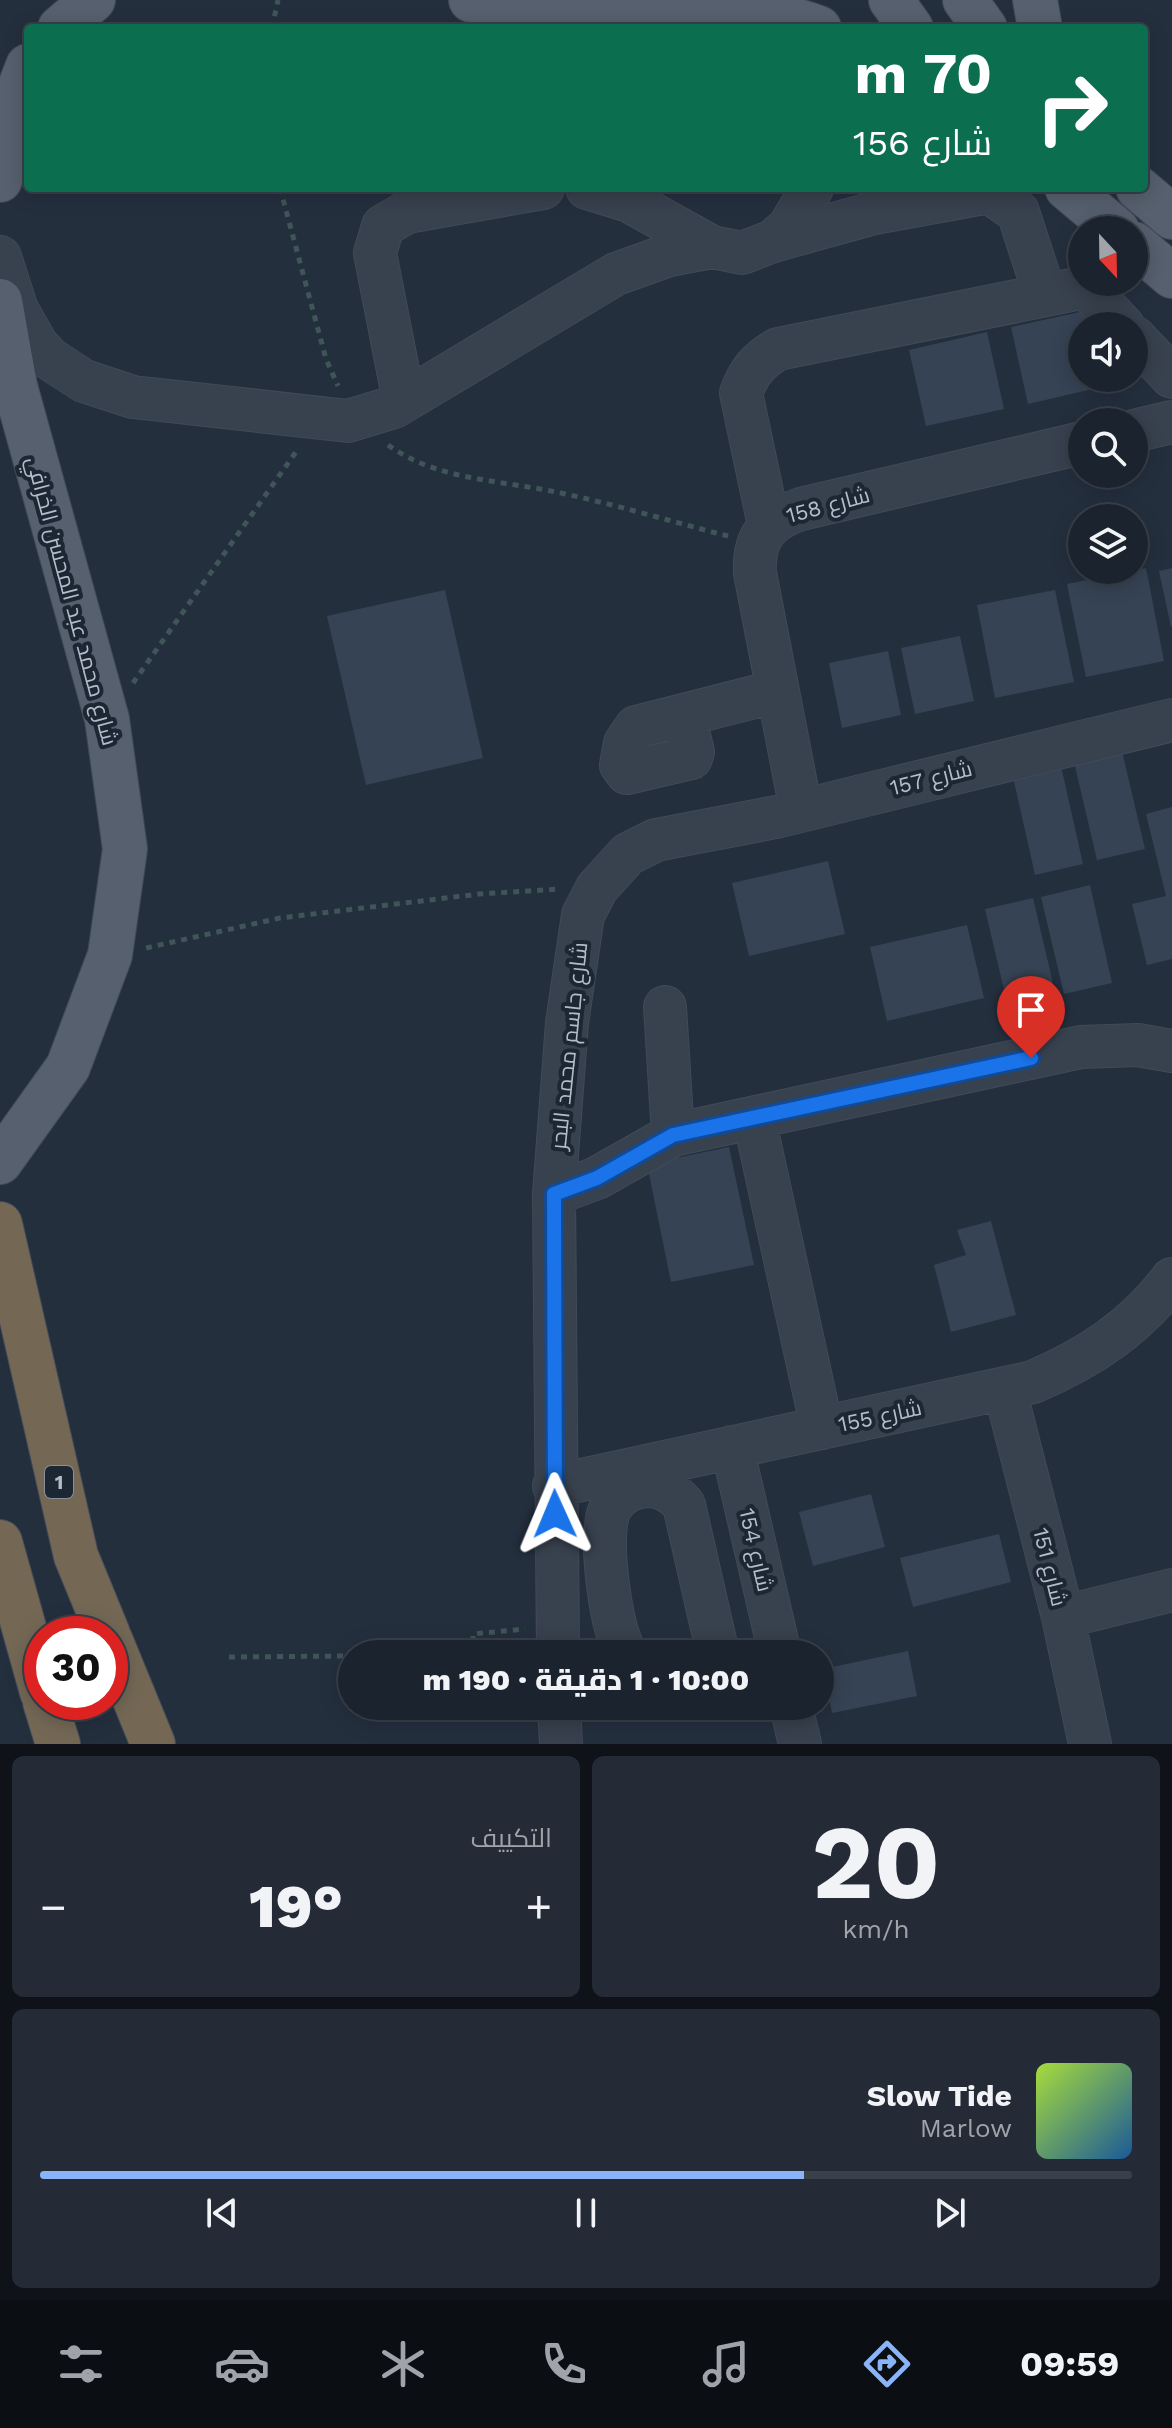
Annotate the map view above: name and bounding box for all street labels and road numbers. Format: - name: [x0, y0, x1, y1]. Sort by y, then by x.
- street label: شارع محمد عبد المحسن الخرافي: [17, 454, 123, 749]
- street label: شارع 158: [784, 482, 873, 530]
- street label: شارع 157: [887, 756, 975, 802]
- street label: شارع جاسم محمد البحر: [545, 941, 595, 1153]
- street label: شارع 155: [836, 1395, 924, 1439]
- road number: 1: [45, 1466, 73, 1498]
- street label: شارع 154: [732, 1506, 778, 1595]
- street label: شارع 151: [1026, 1525, 1072, 1609]

